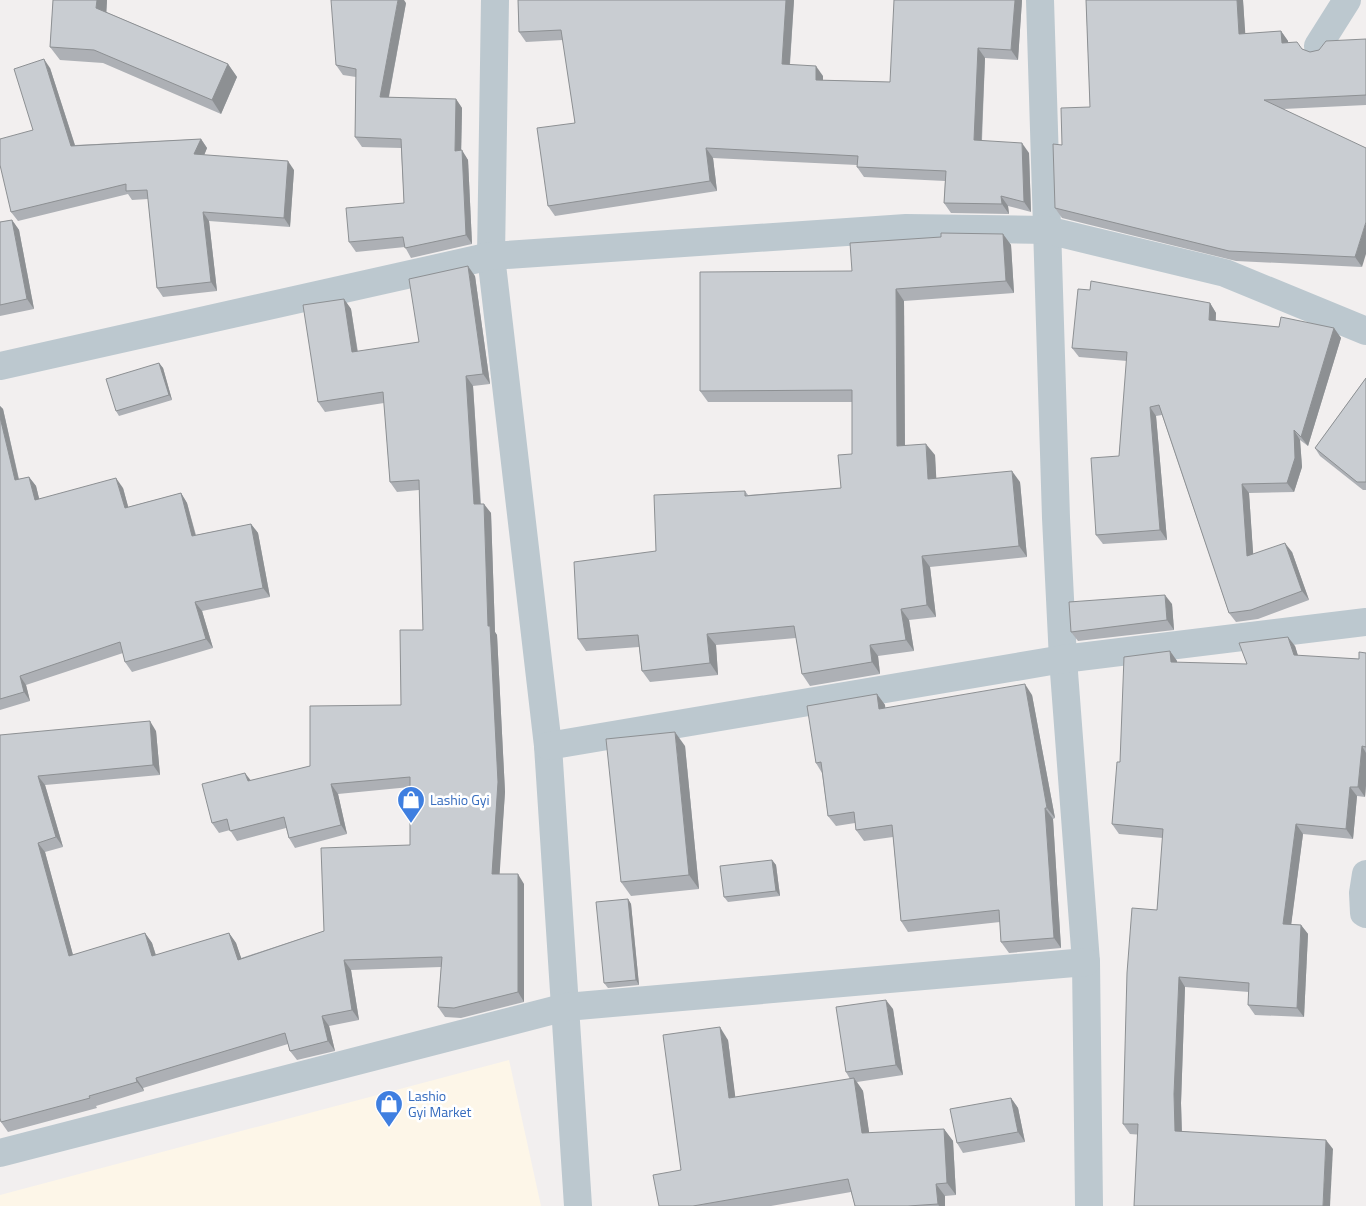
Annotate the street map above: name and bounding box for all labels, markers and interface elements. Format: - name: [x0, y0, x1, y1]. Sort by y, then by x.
- shop icon: Lashio Gyi: [396, 785, 426, 824]
- place label: Lashio Gyi: [430, 789, 490, 810]
- place label: Lashio Gyi Market: [408, 1085, 472, 1122]
- shop icon: Lashio Gyi Market: [374, 1089, 404, 1128]

